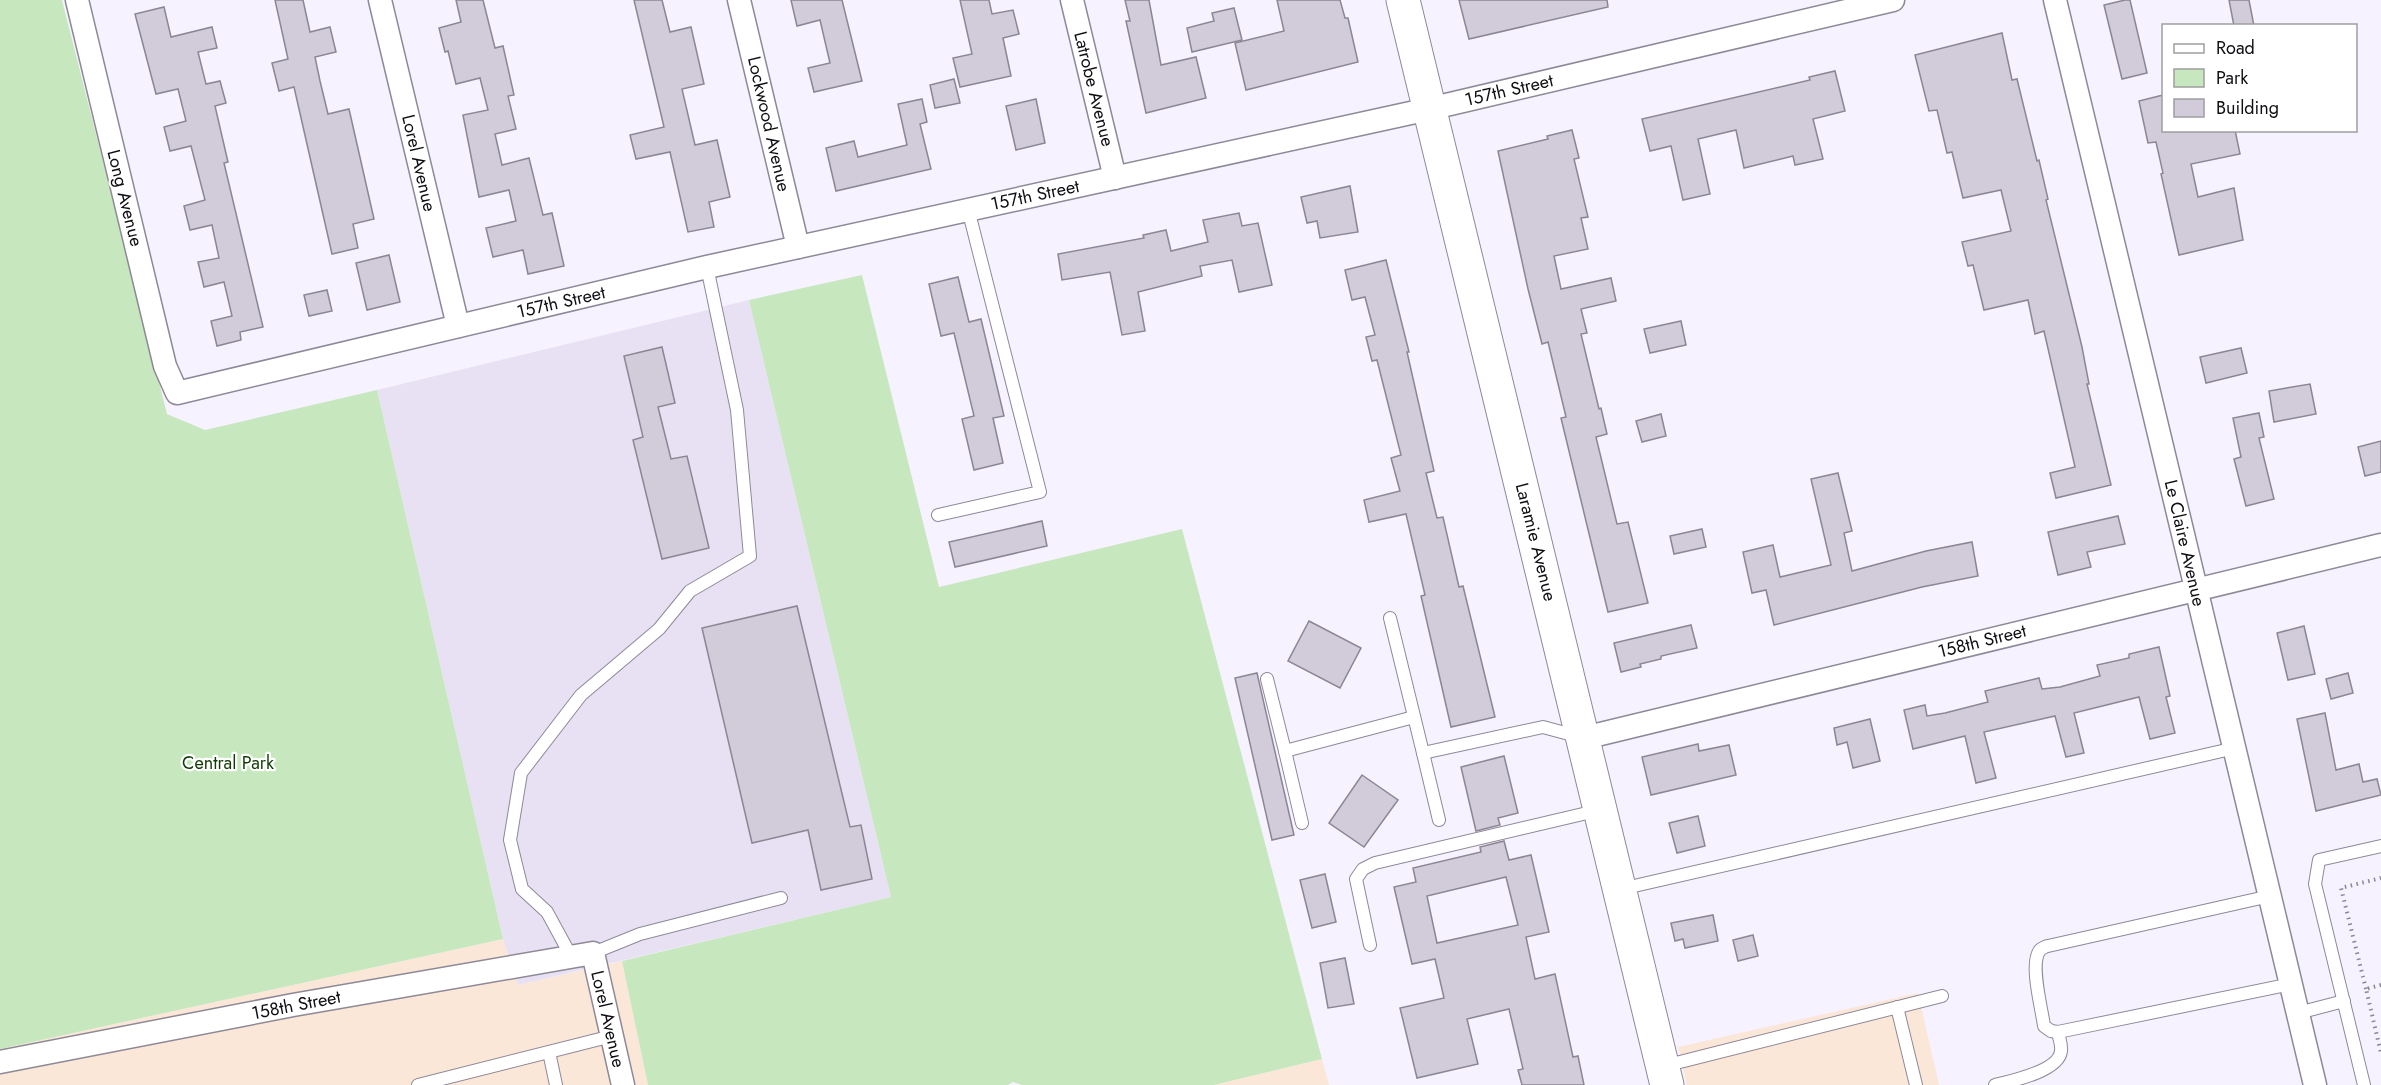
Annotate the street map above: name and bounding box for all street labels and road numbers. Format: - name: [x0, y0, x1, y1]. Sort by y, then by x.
- street label: Latrobe Avenue: [1067, 29, 1121, 149]
- street label: Lockwood Avenue: [741, 54, 797, 194]
- street label: 157th Street: [1462, 67, 1556, 113]
- street label: Lorel Avenue: [395, 112, 443, 214]
- street label: Long Avenue: [100, 147, 150, 249]
- street label: 157th Street: [988, 173, 1082, 217]
- street label: 157th Street: [514, 279, 608, 325]
- street label: Le Claire Avenue: [2158, 477, 2212, 609]
- street label: Laramie Avenue: [1509, 480, 1563, 604]
- street label: 158th Street: [1935, 617, 2030, 665]
- street label: Lorel Avenue: [584, 968, 632, 1070]
- street label: 158th Street: [249, 984, 343, 1026]

